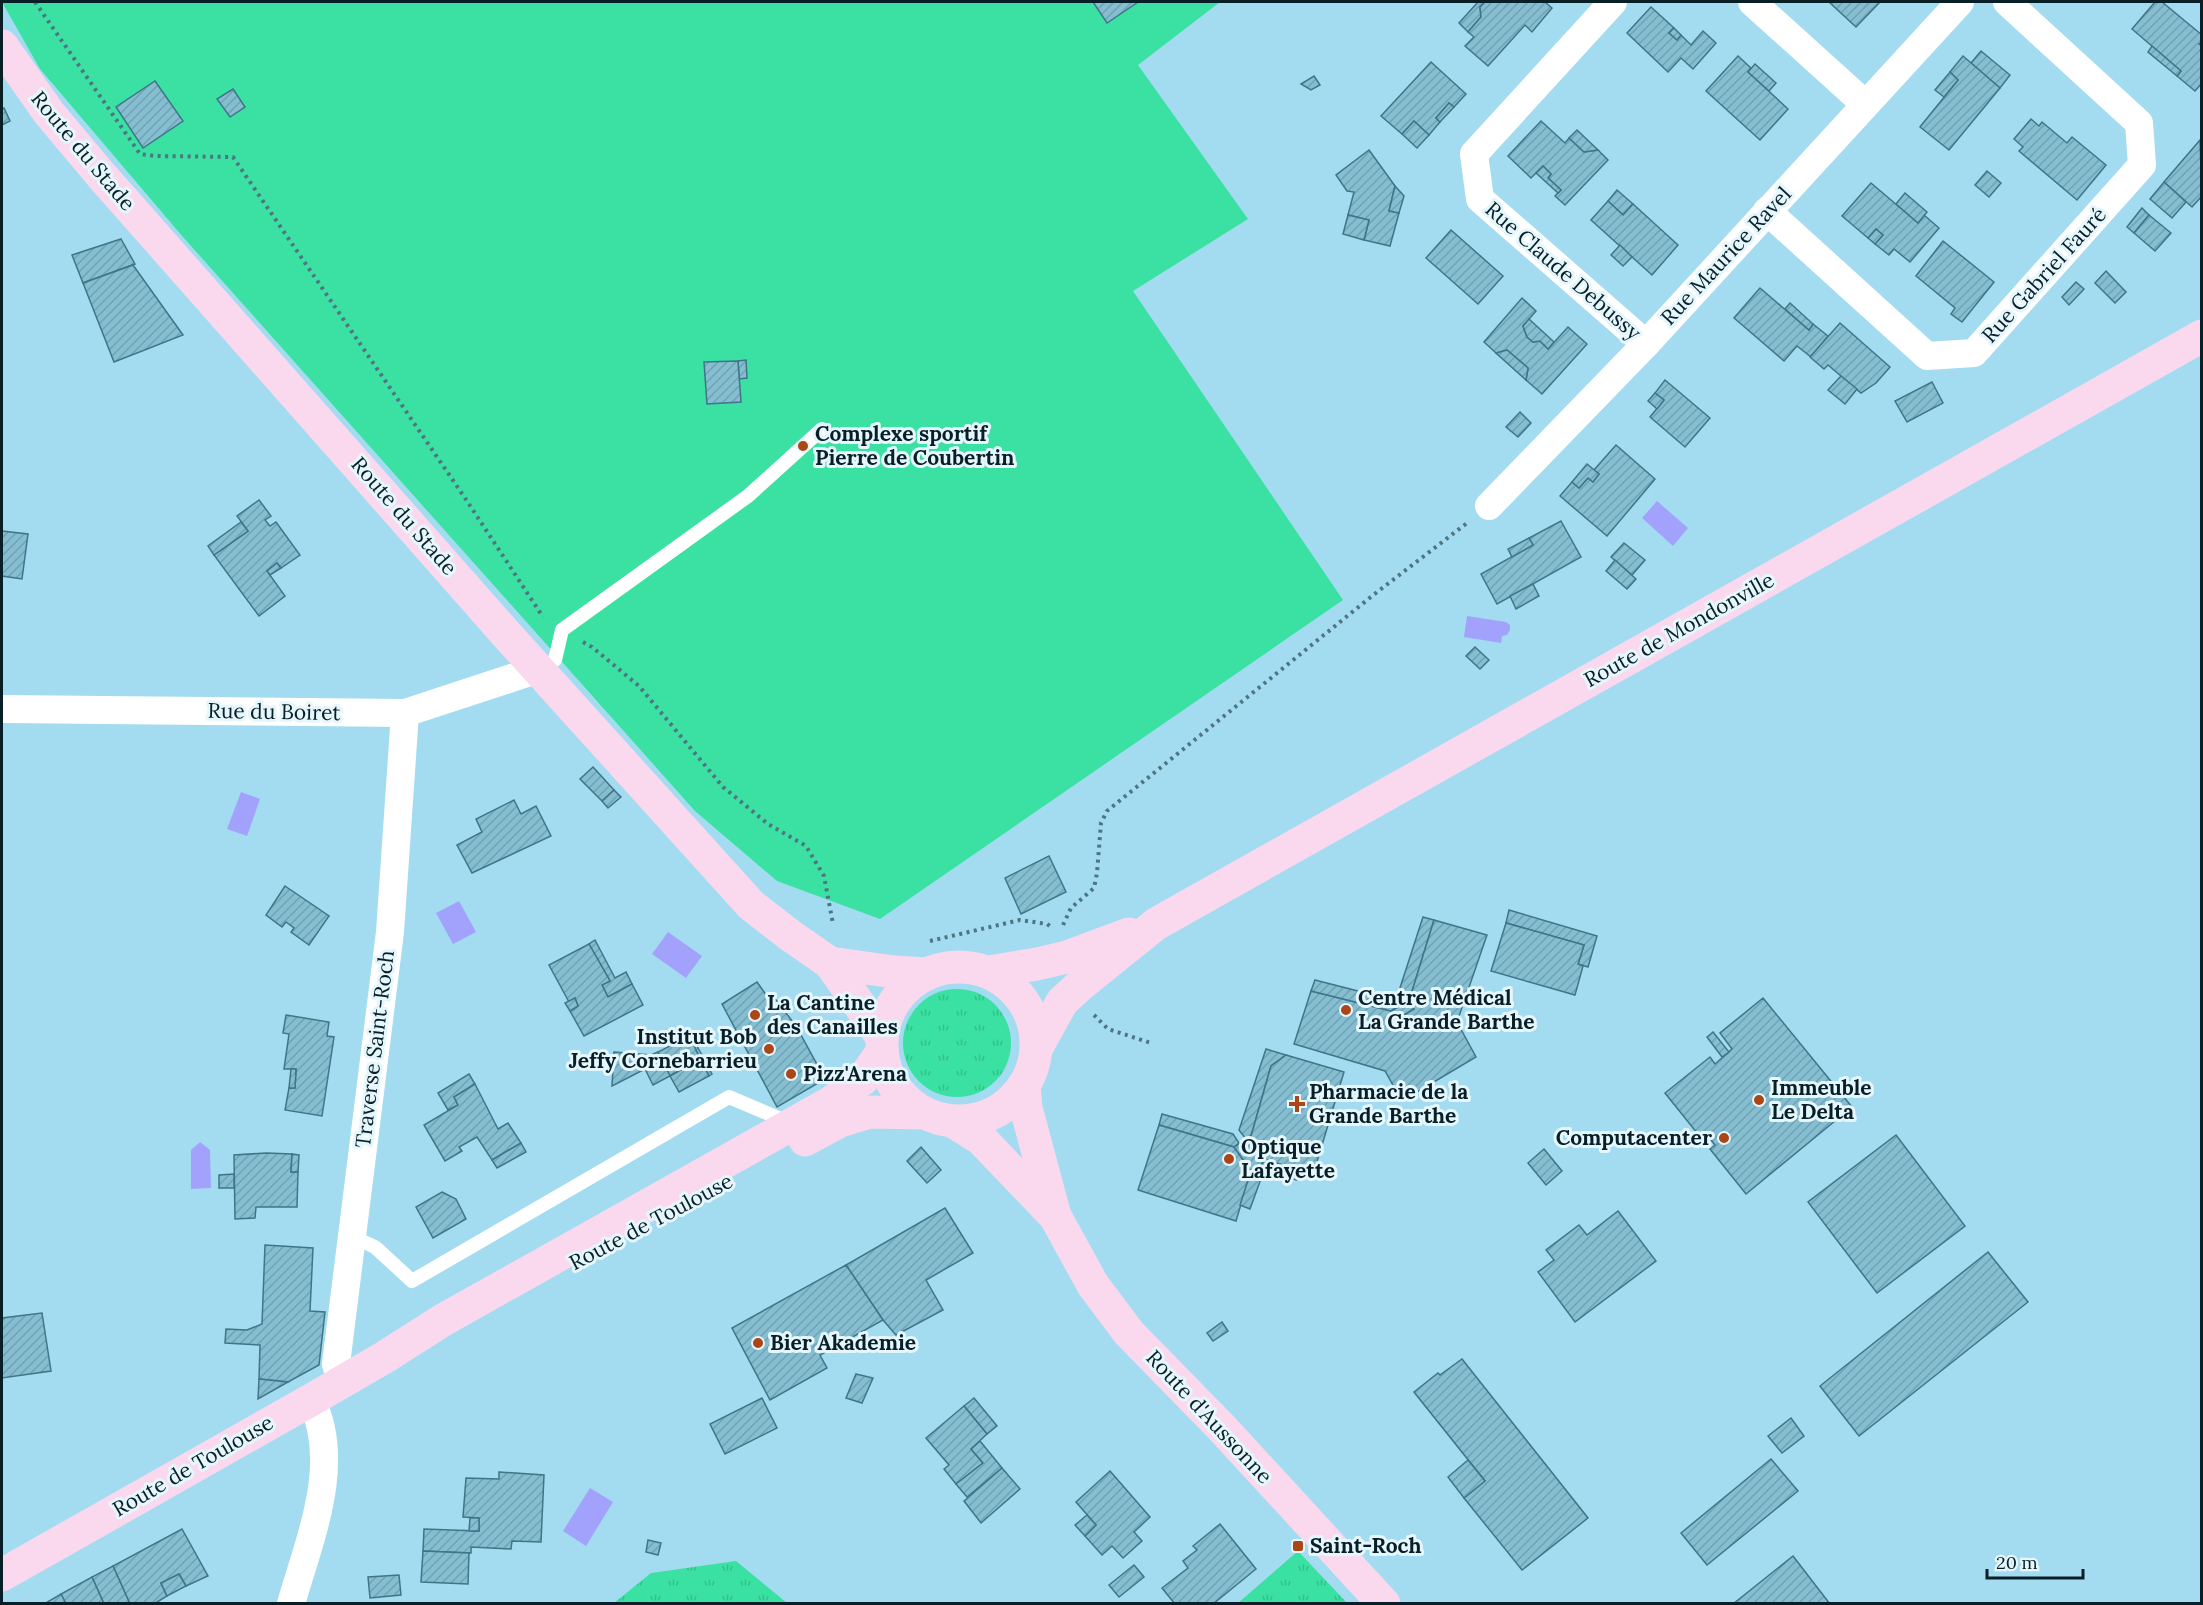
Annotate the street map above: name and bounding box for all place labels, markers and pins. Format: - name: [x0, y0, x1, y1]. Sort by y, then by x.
- place label: Complexe sportif Pierre de Coubertin: [815, 420, 1014, 471]
- marker: Complexe sportif Pierre de Coubertin: [796, 439, 810, 453]
- place label: Centre Médical La Grande Barthe: [1358, 984, 1535, 1035]
- place label: La Cantine des Canailles: [767, 989, 898, 1040]
- marker: Centre Médical La Grande Barthe: [1339, 1003, 1353, 1017]
- marker: La Cantine des Canailles: [748, 1008, 762, 1022]
- place label: Institut Bob Jeffy Cornebarrieu: [569, 1023, 757, 1074]
- marker: Institut Bob Jeffy Cornebarrieu: [762, 1042, 776, 1056]
- place label: Pizz'Arena: [803, 1060, 907, 1087]
- marker: Pizz'Arena: [784, 1067, 798, 1081]
- place label: Immeuble Le Delta: [1771, 1074, 1872, 1125]
- place label: Pharmacie de la Grande Barthe: [1309, 1078, 1468, 1129]
- marker: Immeuble Le Delta: [1752, 1093, 1766, 1107]
- marker: Pharmacie de la Grande Barthe: [1290, 1097, 1304, 1111]
- place label: Computacenter: [1556, 1124, 1712, 1151]
- marker: Computacenter: [1717, 1131, 1731, 1145]
- place label: Optique Lafayette: [1241, 1133, 1335, 1184]
- marker: Optique Lafayette: [1222, 1152, 1236, 1166]
- place label: Bier Akademie: [770, 1329, 916, 1356]
- marker: Bier Akademie: [751, 1336, 765, 1350]
- place label: Saint-Roch: [1310, 1532, 1422, 1559]
- marker: Saint-Roch: [1291, 1539, 1305, 1553]

